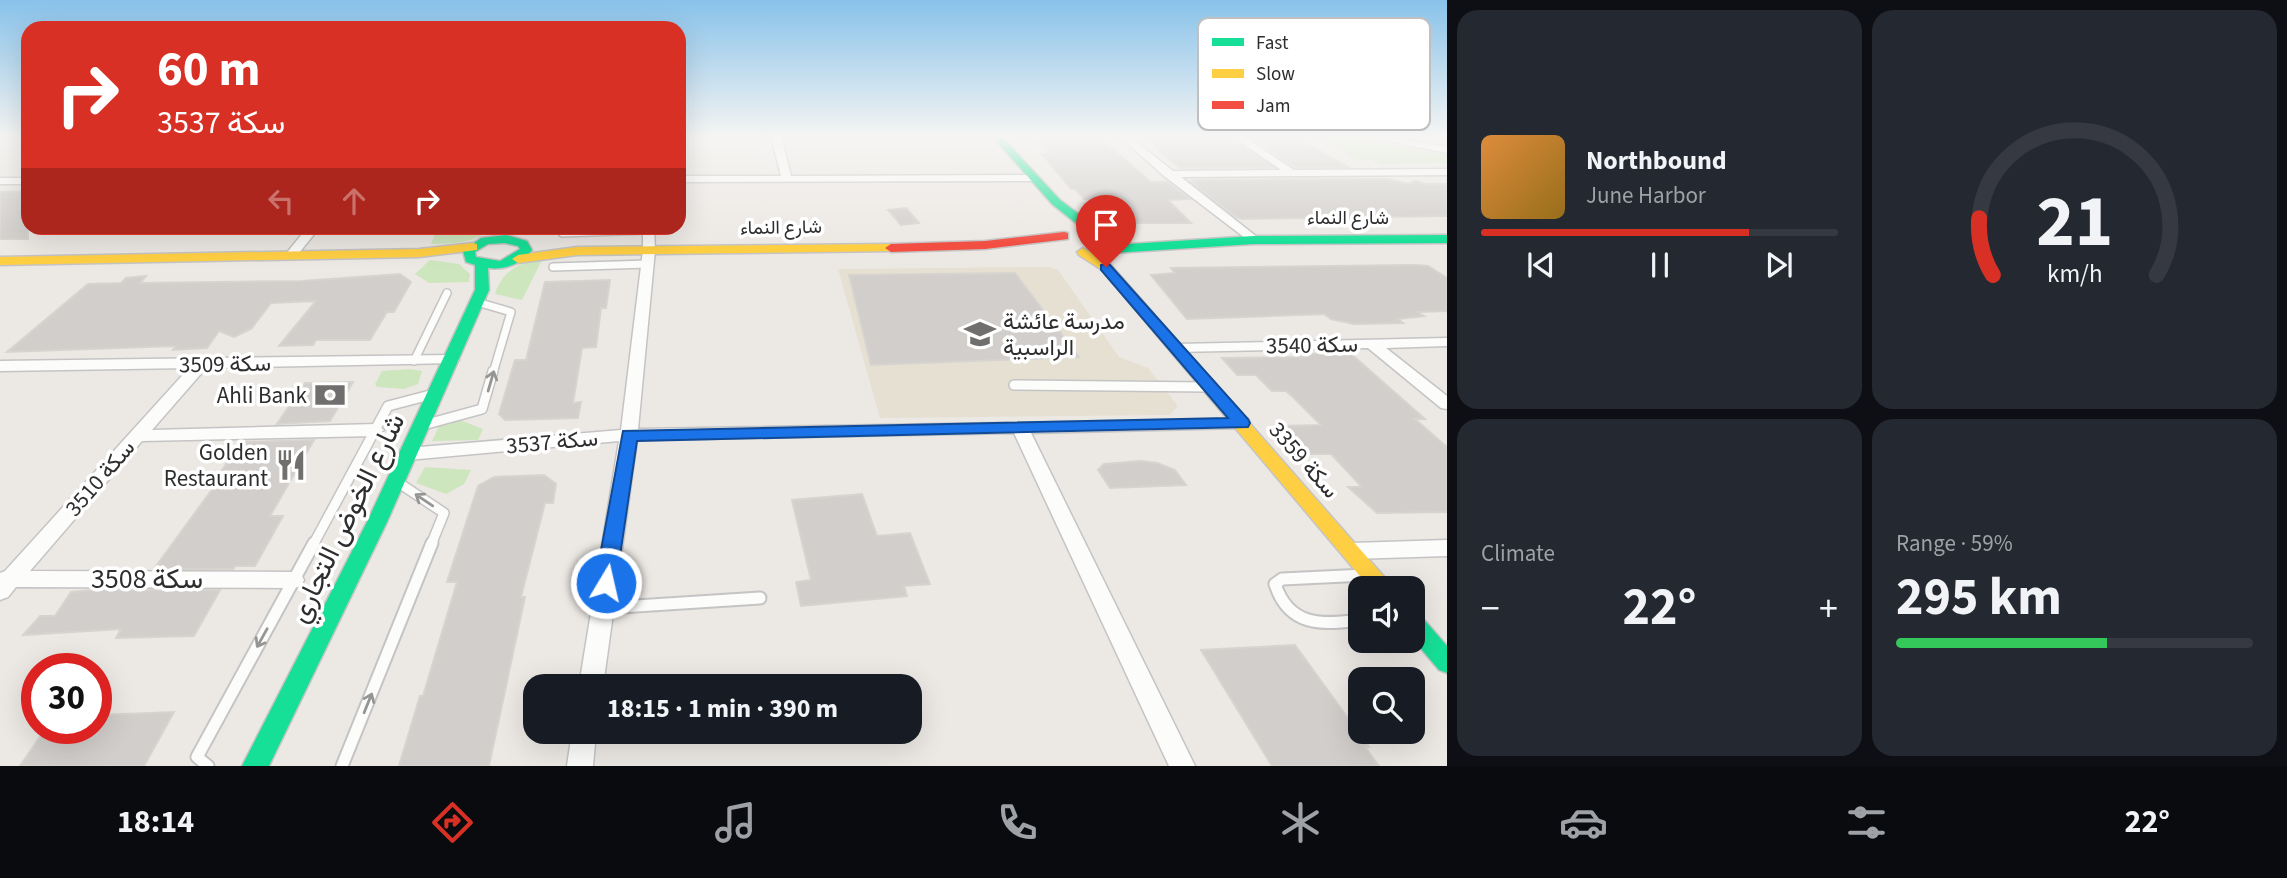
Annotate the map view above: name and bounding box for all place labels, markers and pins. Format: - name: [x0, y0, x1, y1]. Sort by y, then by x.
- pin: [1076, 195, 1136, 267]
- place label: مدرسة عائشة الراسبية: [1003, 305, 1125, 364]
- school or university icon: مدرسة عائشة الراسبية: [963, 317, 997, 351]
- bank icon: Ahli Bank: [313, 378, 347, 412]
- place label: Ahli Bank: [217, 379, 308, 412]
- place label: Golden Restaurant: [164, 436, 268, 495]
- restaurant icon: Golden Restaurant: [274, 448, 308, 482]

